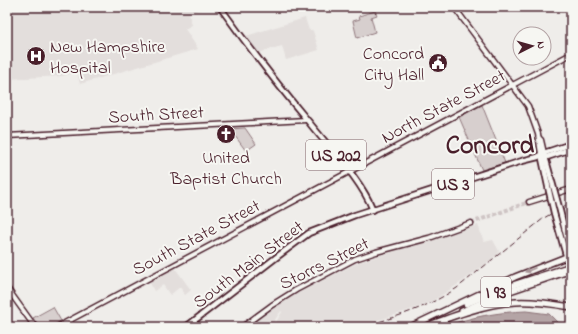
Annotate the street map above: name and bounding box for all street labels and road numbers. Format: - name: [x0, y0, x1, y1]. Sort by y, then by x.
- street label: North State Street: [377, 64, 511, 152]
- street label: South Street: [108, 101, 205, 131]
- road number: US 202: [306, 140, 366, 170]
- road number: US 3: [432, 169, 474, 199]
- street label: South State Street: [128, 194, 266, 283]
- street label: South Main Street: [188, 215, 310, 316]
- street label: Storrs Street: [276, 232, 374, 298]
- road number: I 93: [481, 277, 511, 307]

